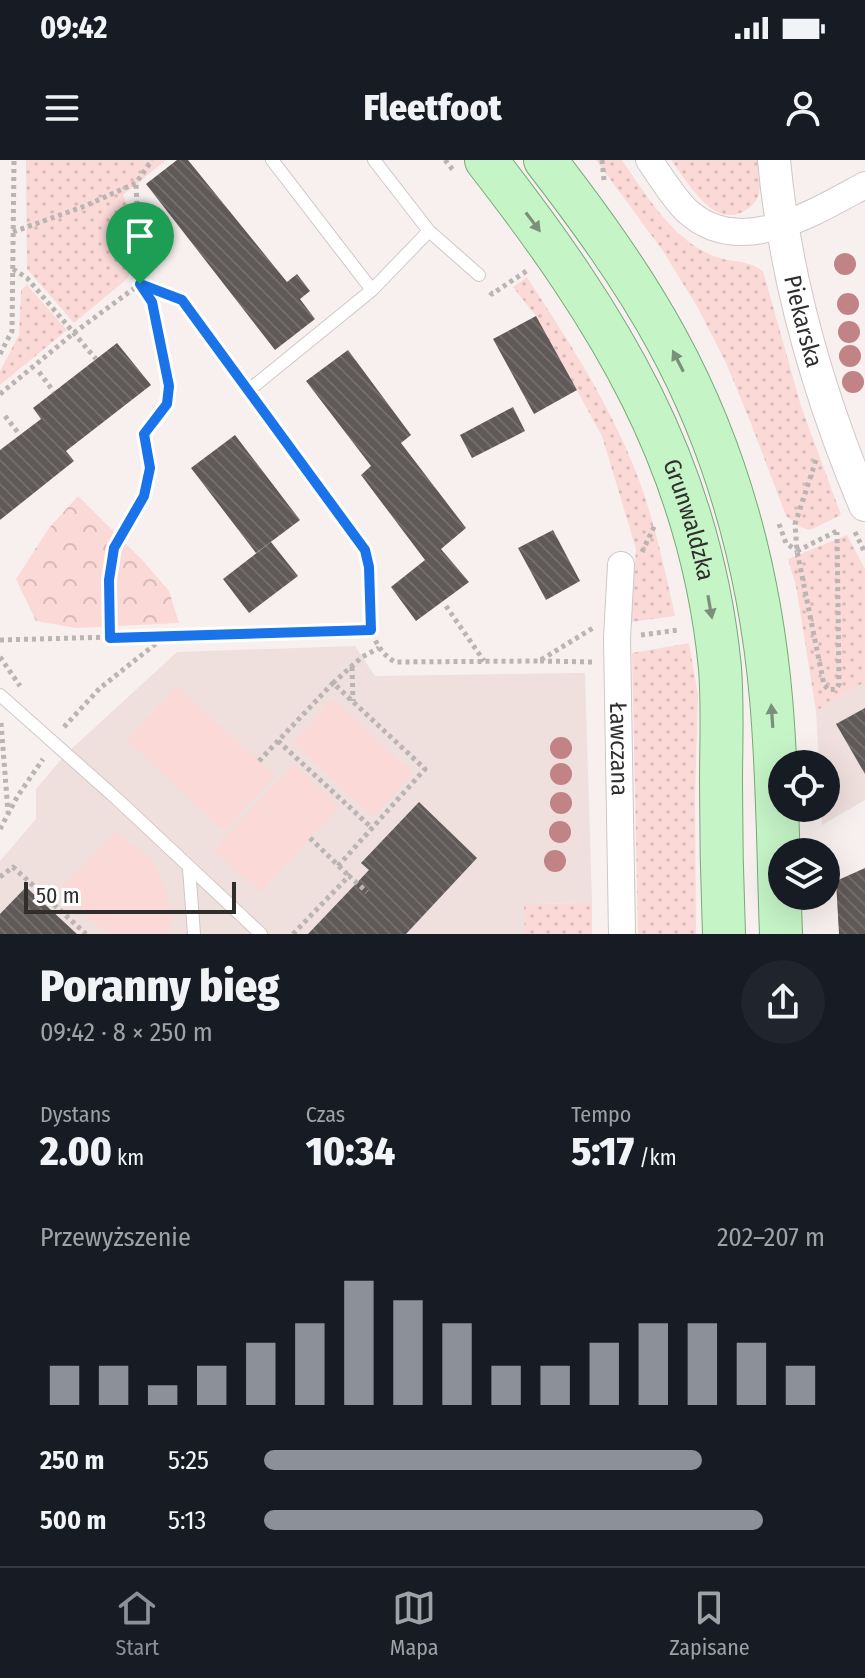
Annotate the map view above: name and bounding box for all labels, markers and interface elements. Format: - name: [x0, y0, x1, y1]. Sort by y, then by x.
- text: 09:42: [40, 10, 107, 46]
- icon: menu: [40, 86, 84, 130]
- text: Fleetfoot: [363, 86, 502, 130]
- icon: person: [781, 86, 825, 130]
- pin: [106, 202, 174, 284]
- one-way arrow: [525, 212, 541, 233]
- icon: arrive: [118, 214, 162, 258]
- street label: Piekarska: [778, 273, 829, 371]
- one-way arrow: [671, 349, 685, 372]
- street label: Grunwaldzka: [657, 455, 720, 583]
- one-way arrow: [705, 595, 717, 620]
- street label: Ławczana: [604, 702, 634, 796]
- one-way arrow: [765, 703, 778, 728]
- map controls: [768, 750, 840, 910]
- button: locate: [768, 750, 840, 822]
- button: layers: [768, 838, 840, 910]
- scale bar: [24, 878, 236, 914]
- text: 50 m: [36, 882, 80, 909]
- text: Poranny bieg: [40, 960, 279, 1013]
- button: share: [741, 960, 825, 1044]
- text: 09:42 · 8 × 250 m: [40, 1017, 213, 1048]
- text: Dystans: [40, 1101, 111, 1128]
- text: Czas: [306, 1101, 345, 1128]
- text: Tempo: [571, 1101, 631, 1128]
- text: 2.00: [40, 1128, 112, 1176]
- text: 10:34: [306, 1128, 395, 1176]
- text: 5:17: [571, 1128, 634, 1176]
- text: km: [112, 1144, 144, 1171]
- text: /km: [634, 1144, 677, 1171]
- text: Przewyższenie: [40, 1222, 191, 1253]
- text: 202–207 m: [717, 1222, 825, 1253]
- text: 250 m: [40, 1445, 104, 1476]
- text: 5:25: [168, 1445, 209, 1476]
- text: 500 m: [40, 1505, 106, 1536]
- text: 5:13: [168, 1505, 206, 1536]
- tab: Start: [115, 1586, 159, 1661]
- tab: Mapa: [390, 1586, 439, 1661]
- tab: Zapisane: [669, 1586, 750, 1661]

